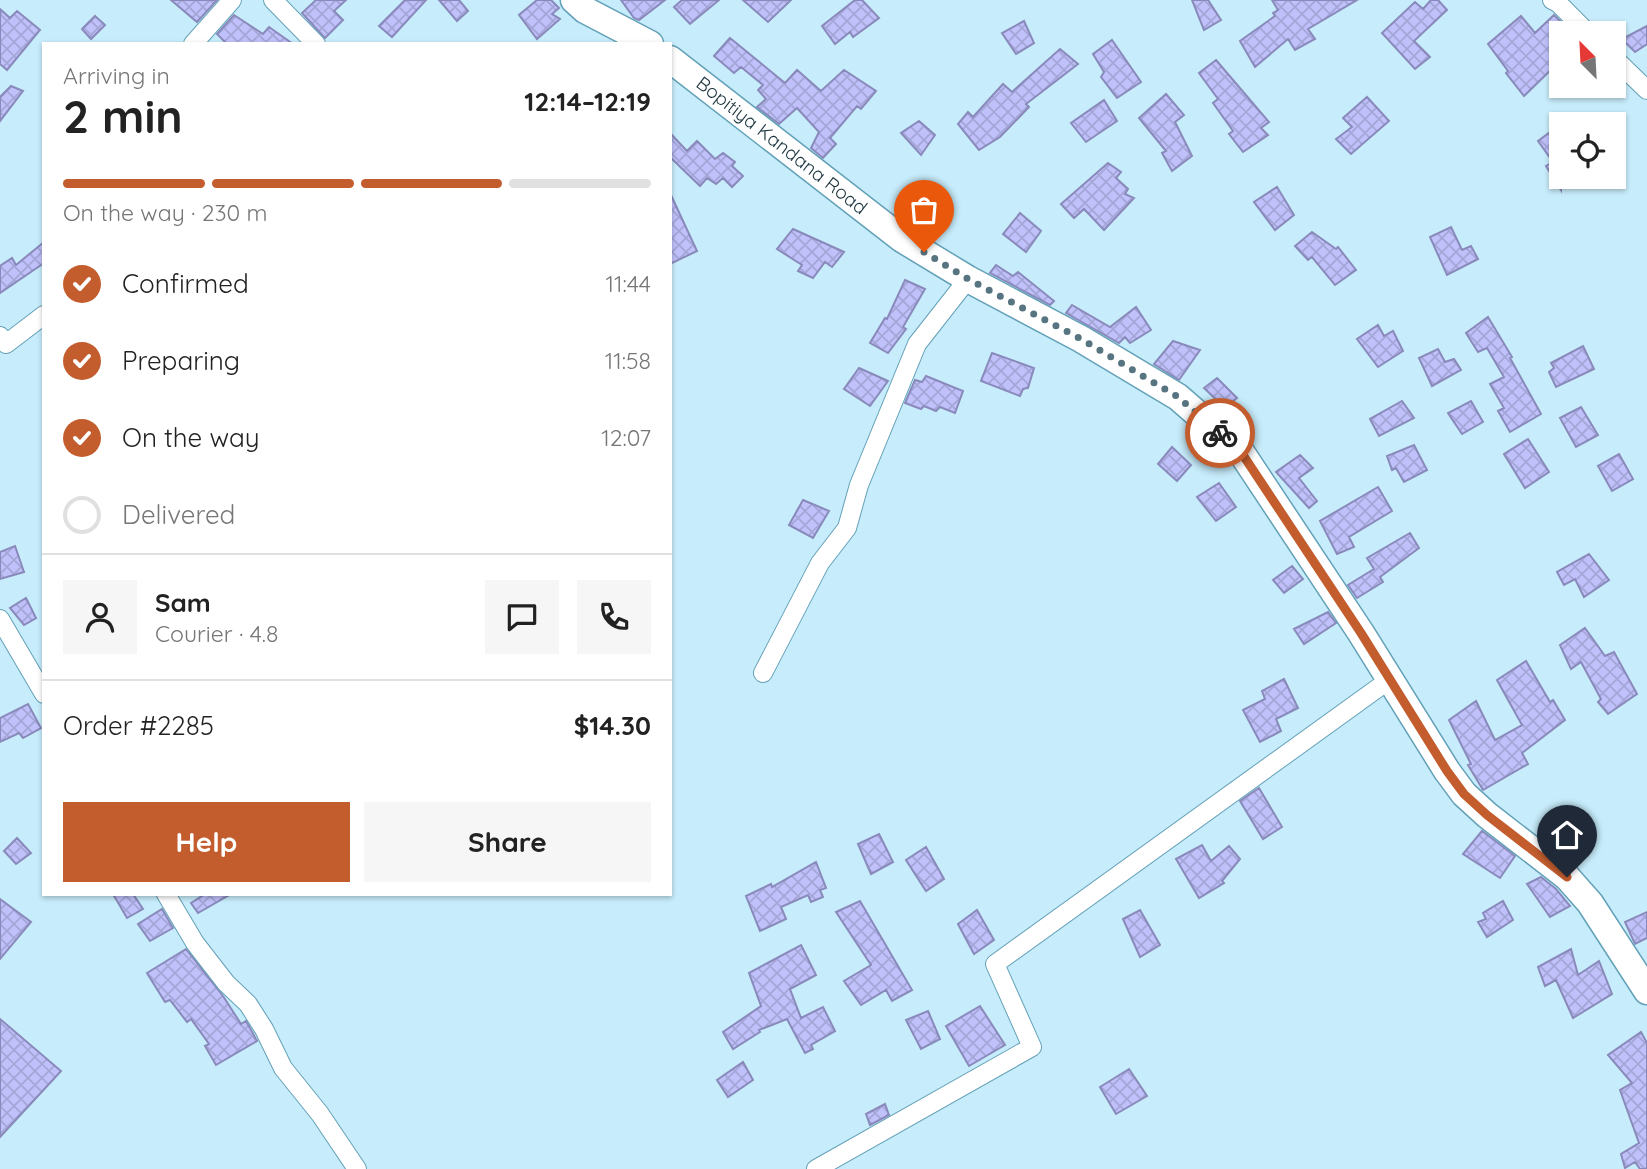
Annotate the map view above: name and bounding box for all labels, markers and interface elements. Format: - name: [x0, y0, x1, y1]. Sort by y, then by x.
- north arrow: [1549, 21, 1626, 98]
- map controls: [1549, 21, 1626, 189]
- text: Arriving in: [63, 61, 170, 90]
- street label: Bopitiya Kandana Road: [692, 71, 872, 219]
- text: 12:14–12:19: [524, 85, 651, 118]
- text: 2 min: [63, 87, 183, 145]
- button: locate: [1549, 112, 1626, 189]
- pin: [894, 180, 954, 252]
- icon: bag: [905, 191, 943, 229]
- text: On the way · 230 m: [63, 198, 268, 227]
- icon: check: [63, 265, 101, 303]
- text: Confirmed: [122, 267, 249, 300]
- text: 11:44: [605, 269, 651, 298]
- icon: check: [63, 342, 101, 380]
- text: Preparing: [122, 344, 240, 377]
- text: 11:58: [605, 346, 651, 375]
- courier: [1185, 398, 1255, 468]
- icon: bike: [1201, 414, 1239, 452]
- icon: check: [63, 419, 101, 457]
- text: On the way: [122, 421, 260, 454]
- text: 12:07: [601, 423, 651, 452]
- text: Delivered: [122, 498, 235, 531]
- button: person: [63, 580, 137, 654]
- button: chat: [485, 580, 559, 654]
- button: phone: [577, 580, 651, 654]
- text: Sam: [155, 586, 211, 619]
- text: Courier · 4.8: [155, 619, 278, 648]
- text: Order #2285: [63, 709, 214, 742]
- text: $14.30: [574, 709, 651, 742]
- button: Help: [63, 802, 350, 882]
- button: Share: [364, 802, 651, 882]
- pin: [1537, 805, 1597, 877]
- icon: home: [1548, 816, 1586, 854]

